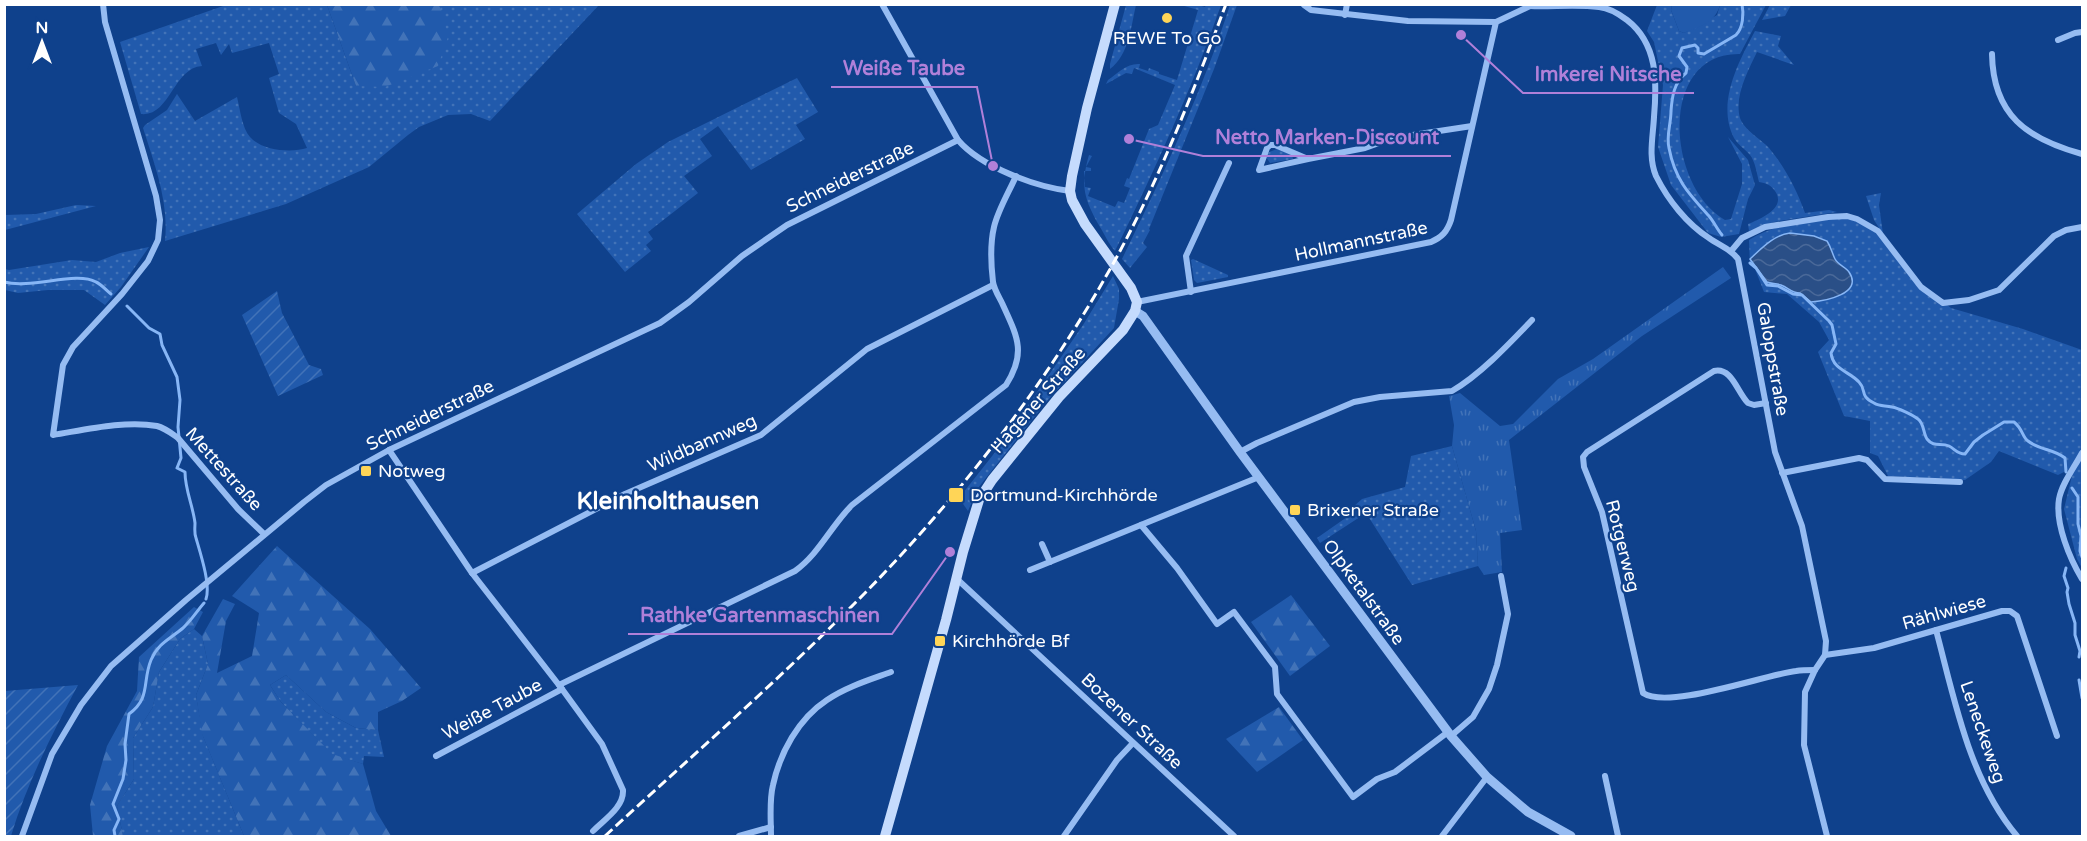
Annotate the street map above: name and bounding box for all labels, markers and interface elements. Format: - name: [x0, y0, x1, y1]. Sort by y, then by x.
- marker: REWE To Go: [1160, 11, 1174, 25]
- north arrow: [12, 12, 72, 72]
- text: N: [36, 18, 48, 38]
- place label: REWE To Go: [1113, 27, 1221, 49]
- callout: Weiße Taube: [831, 49, 977, 87]
- callout: Imkerei Nitsche: [1523, 55, 1694, 93]
- text: Weiße Taube: [843, 57, 965, 81]
- text: Imkerei Nitsche: [1535, 63, 1682, 87]
- callout: Netto Marken-Discount: [1203, 118, 1451, 156]
- text: Netto Marken-Discount: [1215, 126, 1439, 150]
- street label: Schneiderstraße: [783, 137, 917, 217]
- street label: Hollmannstraße: [1292, 216, 1430, 266]
- street label: Galoppstraße: [1752, 300, 1794, 418]
- street label: Hagener Straße: [986, 342, 1090, 458]
- street label: Schneiderstraße: [363, 375, 497, 455]
- street label: Wildbannweg: [644, 409, 760, 477]
- street label: Mettestraße: [181, 423, 267, 515]
- place label: Notweg: [378, 460, 446, 482]
- marker: Notweg: [359, 464, 373, 478]
- place label: Dortmund-Kirchhörde: [970, 484, 1158, 506]
- marker: Dortmund-Kirchhörde: [947, 486, 965, 504]
- district label: Kleinholthausen: [577, 487, 759, 516]
- street label: Rotgerweg: [1601, 497, 1645, 595]
- place label: Brixener Straße: [1307, 499, 1439, 521]
- marker: Brixener Straße: [1288, 503, 1302, 517]
- street label: Olpketalstraße: [1318, 535, 1410, 649]
- street label: Rählwiese: [1900, 590, 1988, 634]
- callout: Rathke Gartenmaschinen: [628, 596, 892, 634]
- text: Rathke Gartenmaschinen: [640, 604, 880, 628]
- place label: Kirchhörde Bf: [952, 630, 1070, 652]
- marker: Kirchhörde Bf: [933, 634, 947, 648]
- street label: Bozener Straße: [1077, 668, 1187, 774]
- street label: Weiße Taube: [438, 673, 546, 745]
- street label: Leneckeweg: [1955, 678, 2011, 786]

